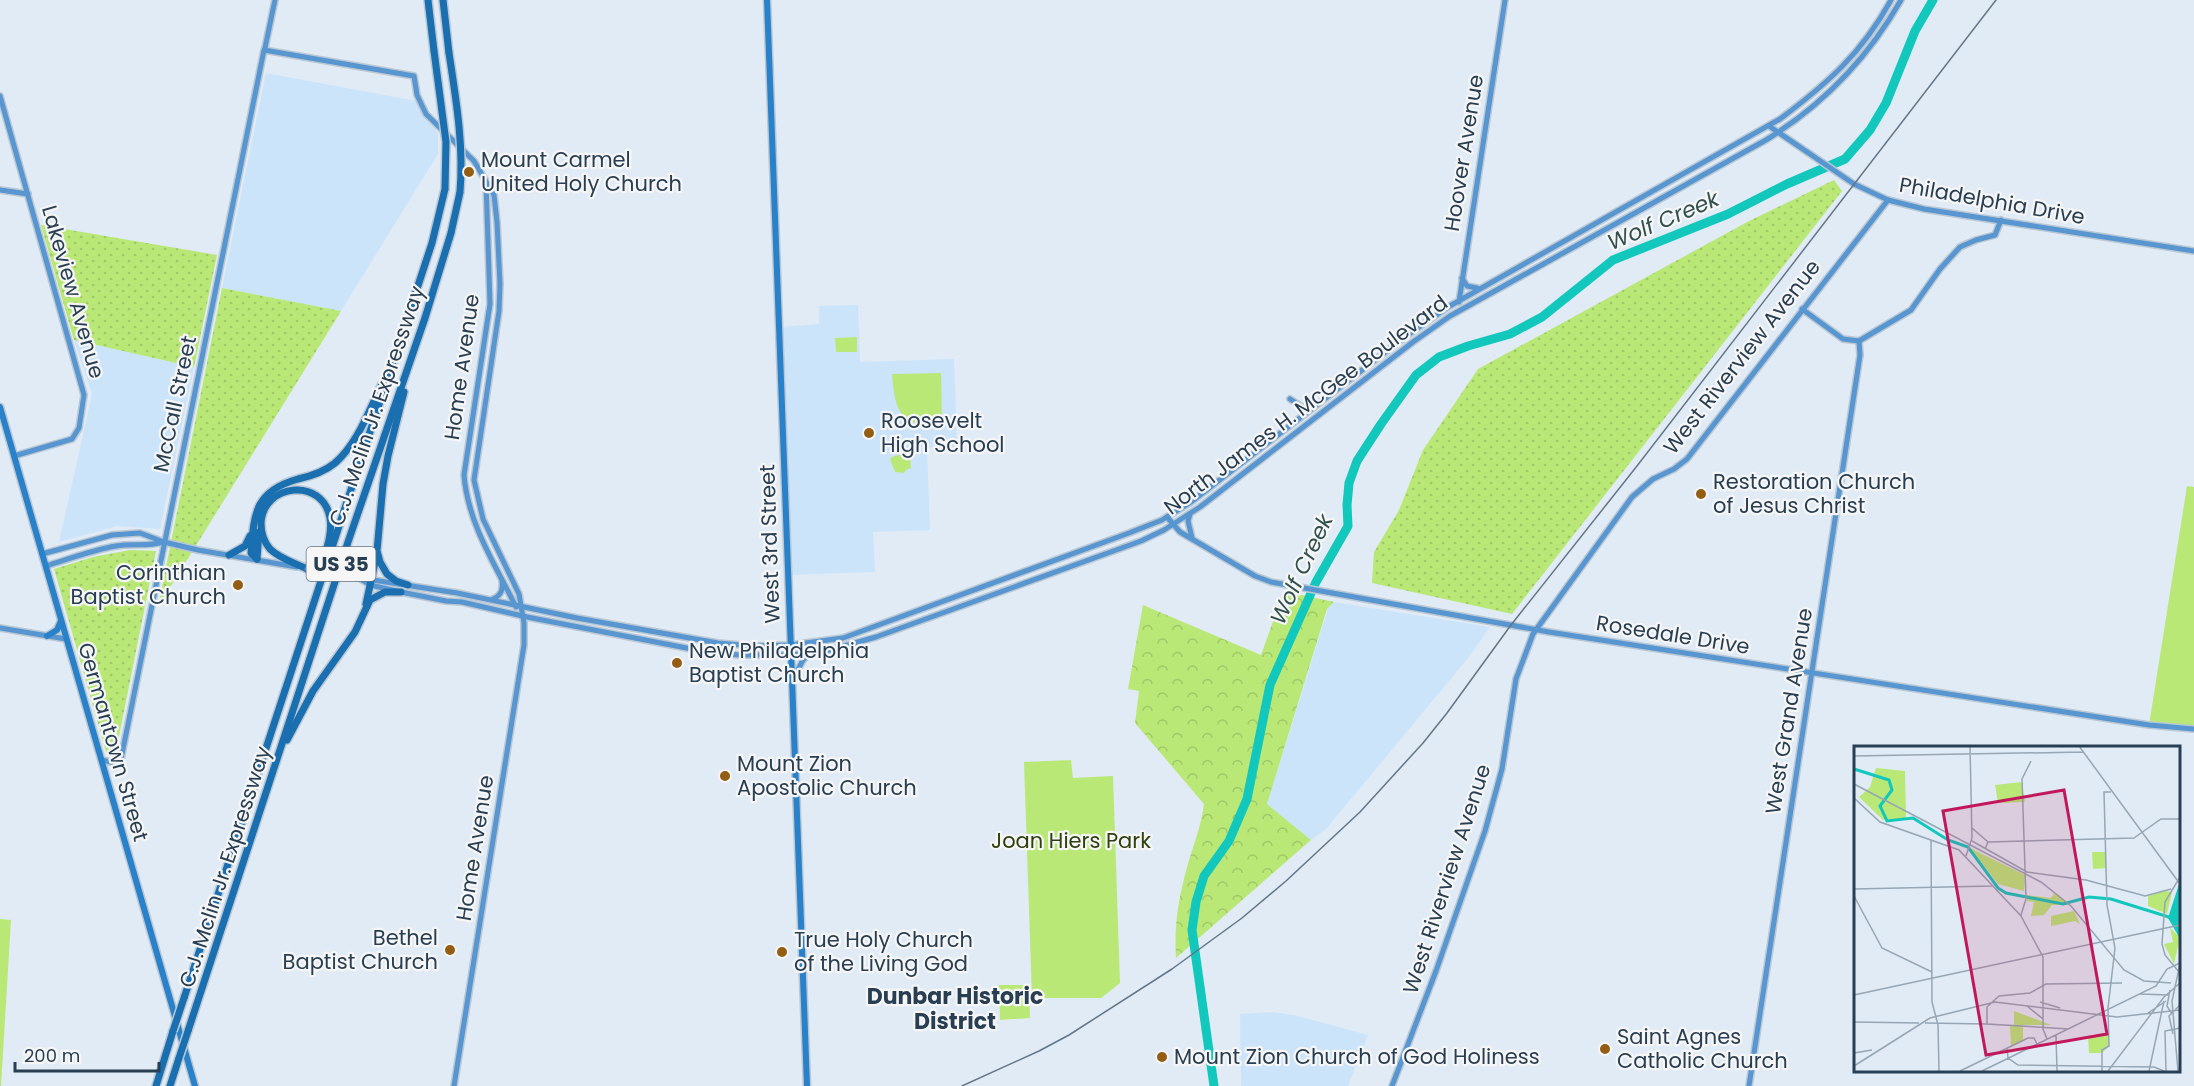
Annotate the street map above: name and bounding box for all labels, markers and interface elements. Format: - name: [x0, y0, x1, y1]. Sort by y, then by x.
- street label: Hoover Avenue: [1437, 72, 1490, 233]
- place label: Mount Carmel United Holy Church: [481, 145, 682, 198]
- marker: Mount Carmel United Holy Church: [462, 165, 476, 179]
- street label: Philadelphia Drive: [1897, 170, 2087, 231]
- water label: Wolf Creek: [1603, 182, 1725, 258]
- street label: Lakeview Avenue: [35, 202, 112, 382]
- street label: West Riverview Avenue: [1656, 253, 1827, 460]
- street label: C.J. Mclin Jr. Expressway: [322, 282, 431, 530]
- street label: North James H. McGee Boulevard: [1158, 288, 1454, 521]
- street label: Home Avenue: [437, 292, 486, 442]
- street label: McCall Street: [146, 333, 203, 475]
- place label: Roosevelt High School: [881, 406, 1005, 459]
- marker: Roosevelt High School: [862, 426, 876, 440]
- street label: West 3rd Street: [752, 464, 787, 624]
- place label: Restoration Church of Jesus Christ: [1713, 467, 1915, 520]
- marker: Restoration Church of Jesus Christ: [1694, 487, 1708, 501]
- water label: Wolf Creek: [1262, 507, 1341, 629]
- road number: US 35: [306, 547, 376, 581]
- place label: Corinthian Baptist Church: [71, 558, 226, 611]
- marker: Corinthian Baptist Church: [231, 578, 245, 592]
- street label: West Grand Avenue: [1758, 606, 1819, 816]
- street label: Rosedale Drive: [1594, 608, 1752, 661]
- place label: New Philadelphia Baptist Church: [689, 636, 869, 689]
- street label: Germantown Street: [71, 639, 156, 845]
- marker: New Philadelphia Baptist Church: [670, 656, 684, 670]
- street label: C.J. Mclin Jr. Expressway: [172, 742, 277, 991]
- inset map: [1854, 746, 2179, 1071]
- place label: Mount Zion Apostolic Church: [737, 749, 917, 802]
- street label: West Riverview Avenue: [1396, 760, 1497, 997]
- marker: Mount Zion Apostolic Church: [718, 769, 732, 783]
- street label: Home Avenue: [449, 773, 500, 923]
- park label: Joan Hiers Park: [991, 826, 1151, 855]
- place label: Bethel Baptist Church: [283, 923, 438, 976]
- place label: True Holy Church of the Living God: [794, 925, 973, 978]
- marker: Bethel Baptist Church: [443, 943, 457, 957]
- marker: True Holy Church of the Living God: [775, 945, 789, 959]
- district label: Dunbar Historic District: [867, 981, 1043, 1037]
- place label: Saint Agnes Catholic Church: [1617, 1022, 1788, 1075]
- scale bar: [15, 1035, 159, 1073]
- place label: Mount Zion Church of God Holiness: [1174, 1042, 1540, 1071]
- marker: Saint Agnes Catholic Church: [1598, 1042, 1612, 1056]
- text: 200 m: [24, 1043, 80, 1068]
- marker: Mount Zion Church of God Holiness: [1155, 1050, 1169, 1064]

